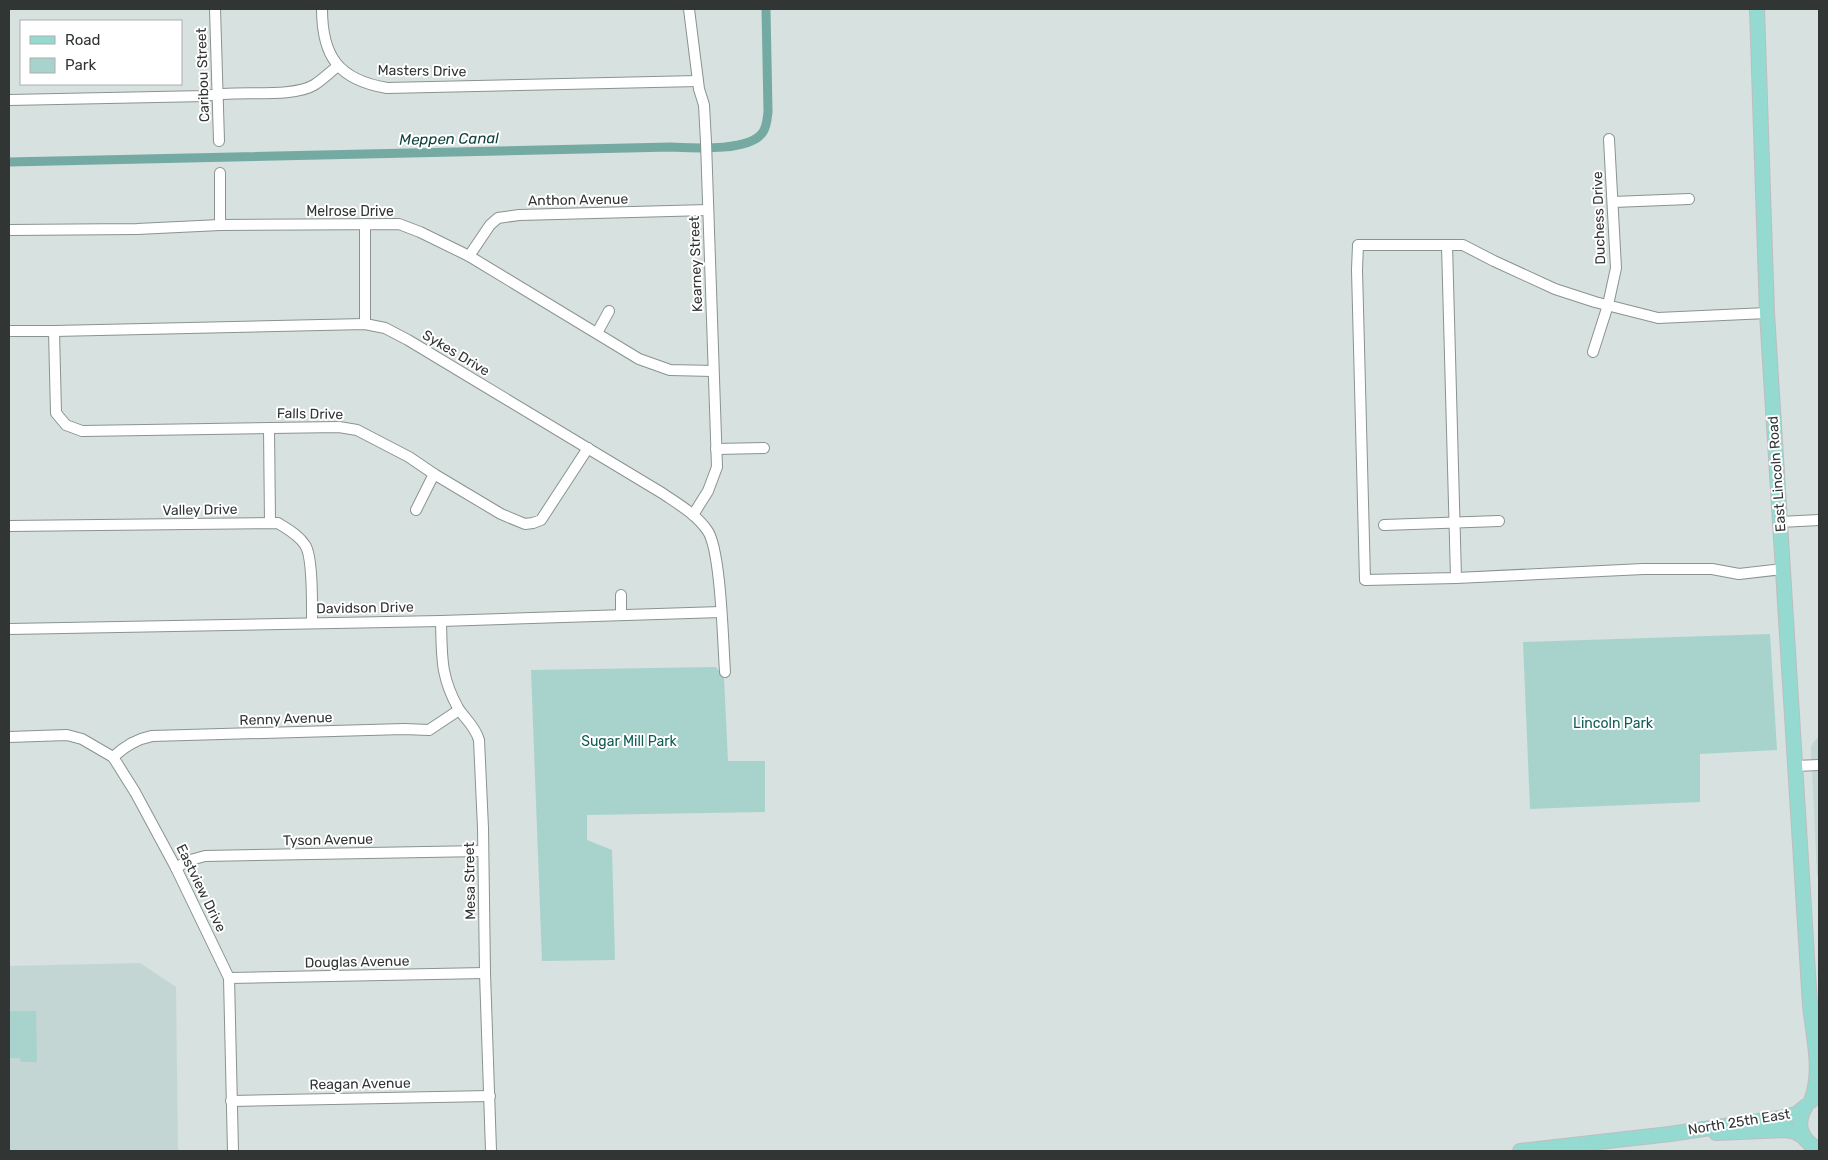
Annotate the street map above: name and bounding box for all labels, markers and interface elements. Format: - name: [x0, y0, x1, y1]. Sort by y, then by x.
- legend: [20, 20, 182, 85]
- street label: Caribou Street: [193, 27, 213, 123]
- text: Road: [65, 31, 101, 49]
- text: Park: [65, 56, 96, 74]
- street label: Masters Drive: [377, 62, 467, 80]
- water label: Meppen Canal: [399, 129, 499, 149]
- street label: Duchess Drive: [1589, 171, 1609, 265]
- street label: Anthon Avenue: [528, 191, 628, 209]
- street label: Melrose Drive: [306, 203, 394, 220]
- street label: Kearney Street: [686, 215, 706, 312]
- street label: Sykes Drive: [419, 326, 493, 380]
- street label: Falls Drive: [277, 405, 344, 423]
- street label: East Lincoln Road: [1764, 415, 1790, 533]
- street label: Valley Drive: [162, 501, 238, 519]
- street label: Davidson Drive: [316, 599, 414, 617]
- street label: Renny Avenue: [239, 709, 333, 729]
- park label: Lincoln Park: [1573, 715, 1654, 732]
- park label: Sugar Mill Park: [581, 733, 678, 750]
- street label: Tyson Avenue: [283, 831, 373, 849]
- street label: Eastview Drive: [172, 841, 230, 935]
- street label: Mesa Street: [461, 841, 479, 920]
- street label: Douglas Avenue: [304, 953, 410, 971]
- street label: Reagan Avenue: [309, 1075, 411, 1093]
- street label: North 25th East: [1687, 1105, 1792, 1138]

